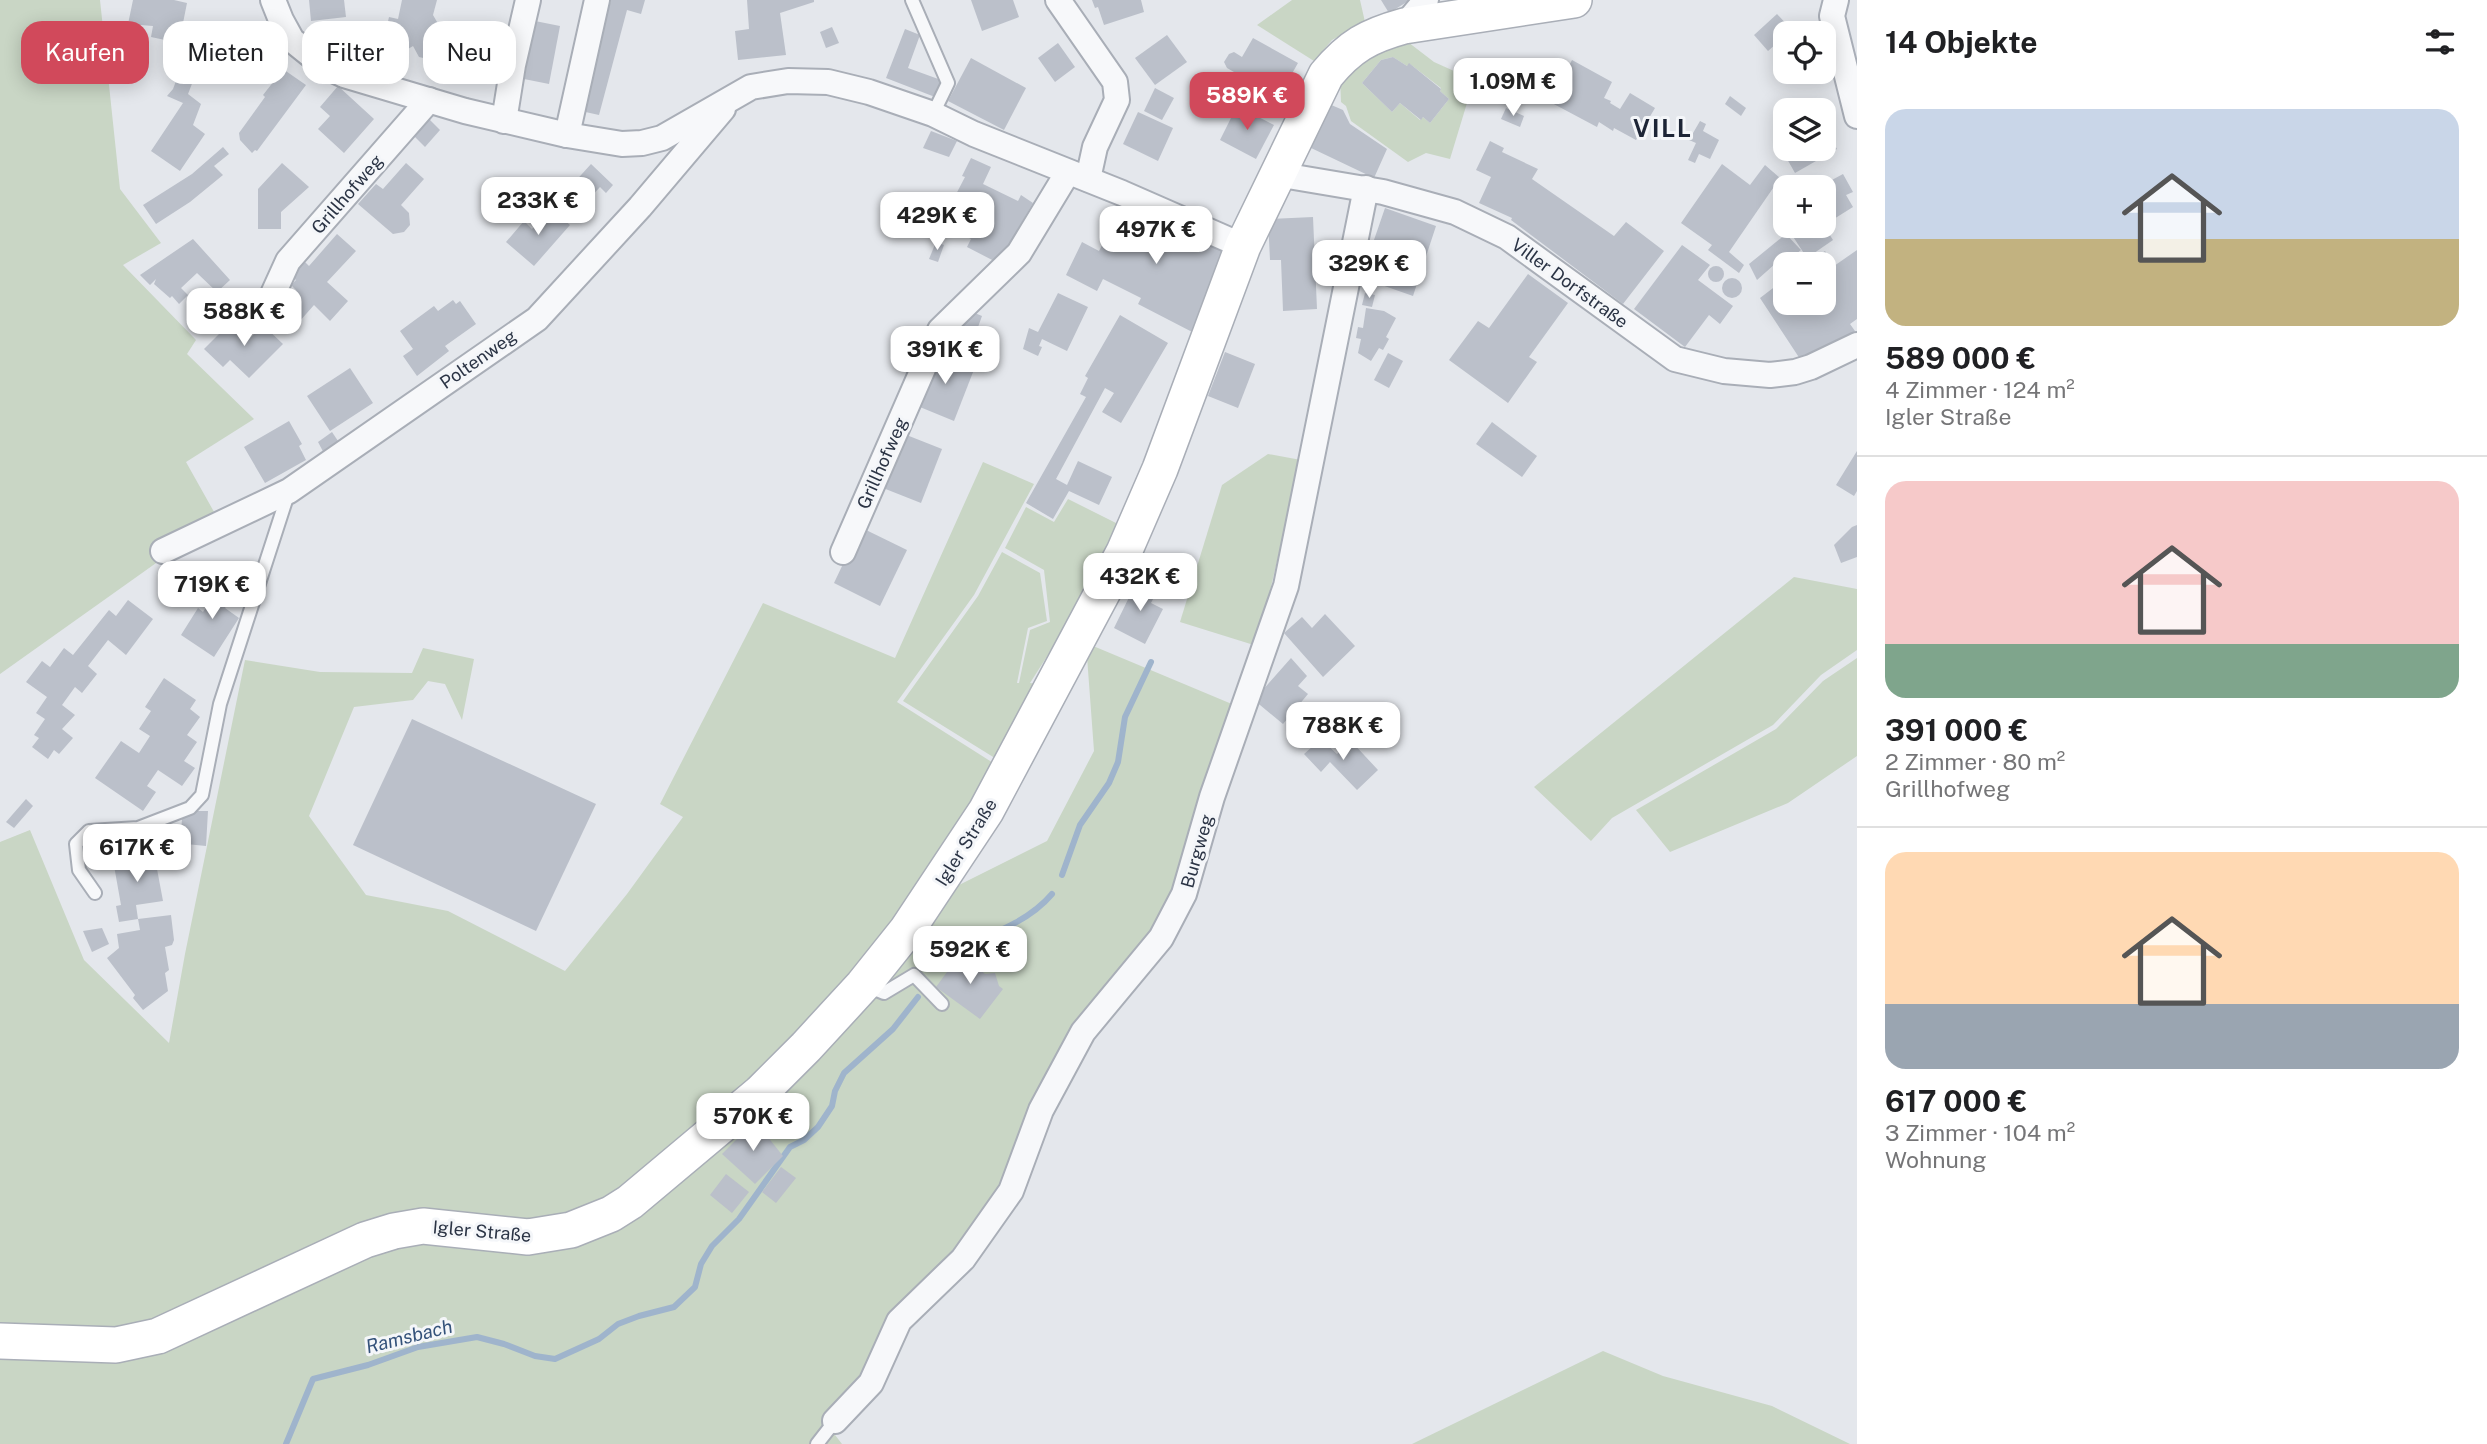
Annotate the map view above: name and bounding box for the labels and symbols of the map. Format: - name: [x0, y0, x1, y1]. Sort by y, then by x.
- pin: 1.09M €: [1448, 58, 1578, 118]
- pin: 589K €: [1190, 72, 1304, 132]
- district label: VILL: [1633, 114, 1693, 142]
- street label: Grillhofweg: [307, 150, 387, 238]
- pin: 233K €: [481, 177, 595, 237]
- pin: 429K €: [880, 192, 994, 252]
- pin: 497K €: [1099, 206, 1213, 266]
- street label: Viller Dorfstraße: [1508, 234, 1632, 332]
- pin: 329K €: [1312, 240, 1426, 300]
- pin: 588K €: [187, 288, 301, 348]
- street label: Poltenweg: [436, 325, 520, 393]
- pin: 391K €: [888, 326, 1002, 386]
- street label: Grillhofweg: [852, 414, 912, 512]
- pin: 432K €: [1083, 554, 1197, 613]
- pin: 719K €: [155, 562, 269, 621]
- pin: 788K €: [1286, 702, 1400, 762]
- street label: Igler Straße: [931, 794, 1001, 890]
- street label: Burgweg: [1176, 812, 1218, 890]
- pin: 617K €: [80, 824, 194, 884]
- pin: 592K €: [913, 926, 1027, 986]
- pin: 570K €: [696, 1094, 810, 1153]
- street label: Igler Straße: [432, 1216, 532, 1246]
- water label: Ramsbach: [363, 1315, 455, 1357]

